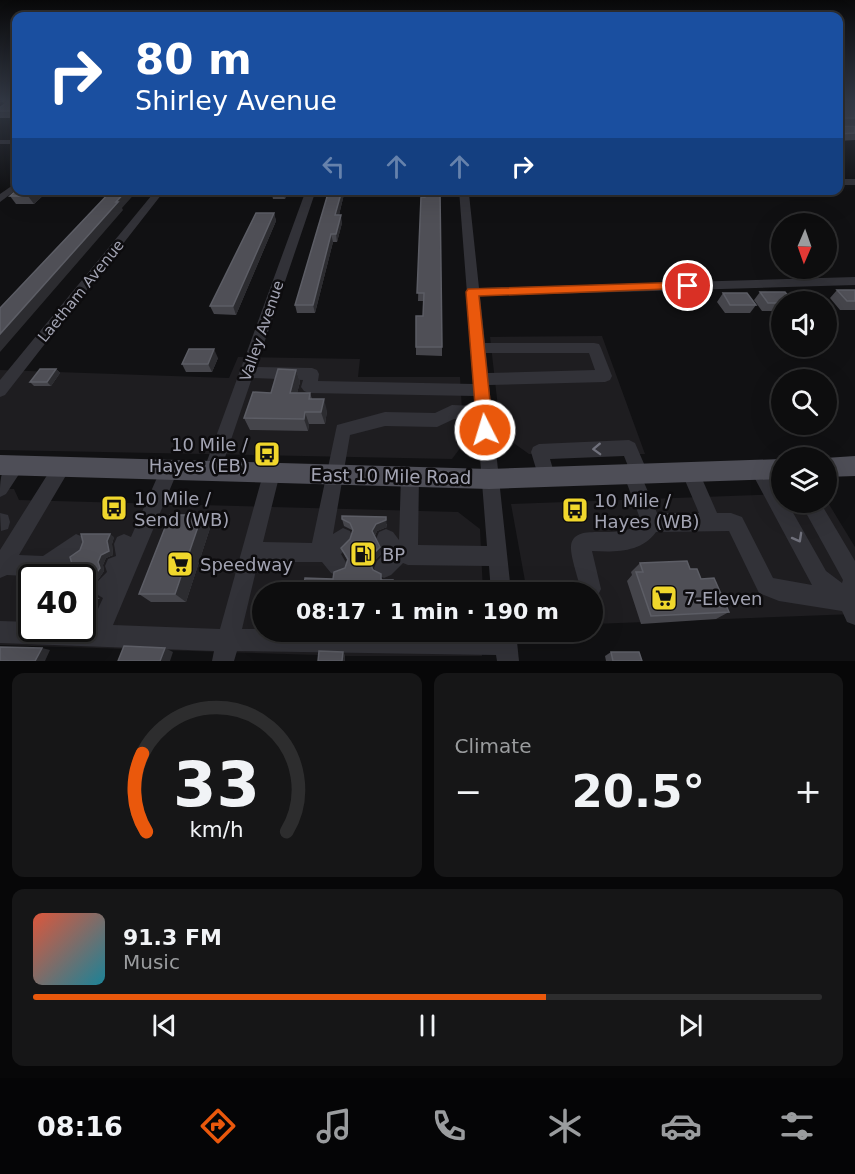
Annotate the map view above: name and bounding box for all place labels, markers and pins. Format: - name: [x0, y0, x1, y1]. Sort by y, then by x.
- pin: [662, 260, 713, 311]
- place label: 10 Mile / Hayes (EB): [149, 434, 249, 476]
- bus stop icon: 10 Mile / Hayes (EB): [252, 439, 282, 469]
- place label: 10 Mile / Send (WB): [134, 488, 229, 530]
- place label: 10 Mile / Hayes (WB): [594, 490, 700, 532]
- bus stop icon: 10 Mile / Send (WB): [99, 493, 129, 523]
- bus stop icon: 10 Mile / Hayes (WB): [560, 495, 590, 525]
- fuel station icon: BP: [348, 539, 378, 569]
- place label: BP: [382, 544, 405, 565]
- supermarket icon: Speedway: [165, 549, 195, 579]
- place label: Speedway: [200, 554, 293, 575]
- supermarket icon: 7-Eleven: [649, 583, 679, 613]
- place label: 7-Eleven: [684, 588, 763, 609]

